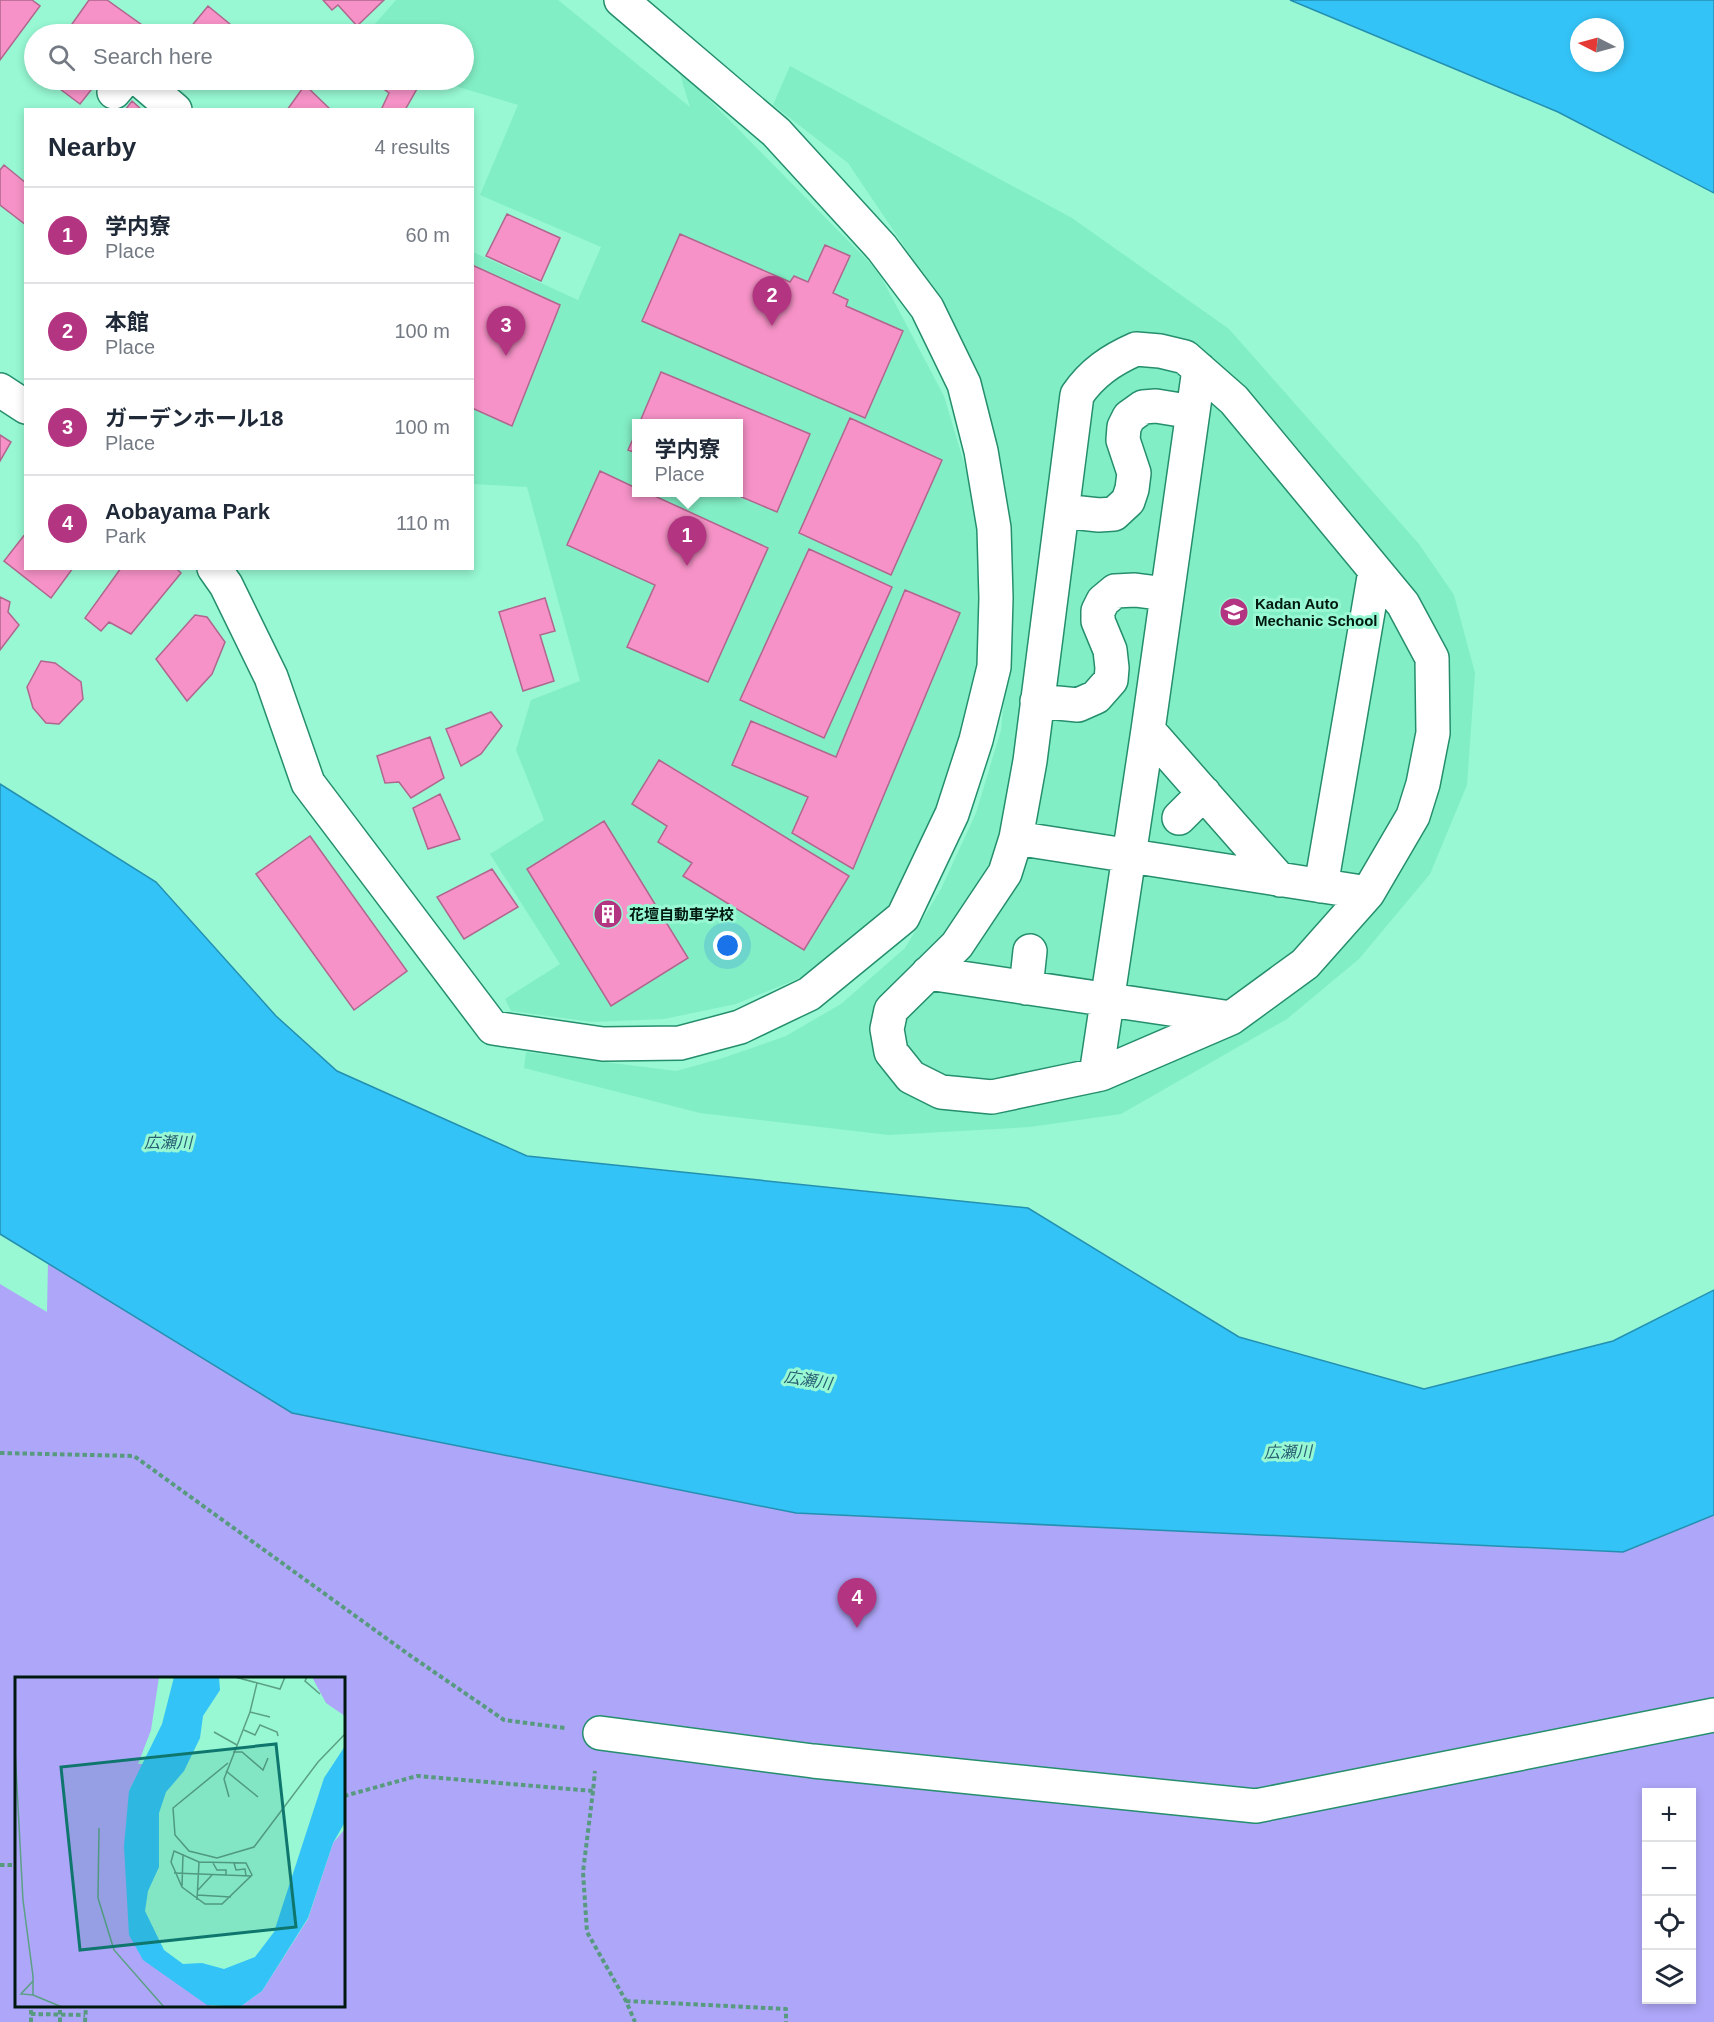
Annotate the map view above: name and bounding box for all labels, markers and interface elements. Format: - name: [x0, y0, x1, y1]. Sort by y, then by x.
- north arrow: [1570, 18, 1624, 72]
- search box: [24, 24, 474, 90]
- icon: search: [45, 41, 78, 74]
- text: Search here: [93, 44, 213, 69]
- text: Nearby: [48, 132, 136, 162]
- text: 4 results: [374, 136, 450, 158]
- text: 学内寮: [105, 214, 171, 239]
- text: 1: [62, 224, 73, 246]
- text: 60 m: [406, 224, 450, 246]
- text: Place: [105, 240, 155, 262]
- pin: 2: [752, 276, 792, 326]
- pin: 3: [486, 306, 526, 356]
- text: 本館: [105, 310, 149, 335]
- text: 2: [62, 320, 73, 342]
- text: 100 m: [394, 320, 450, 342]
- text: Place: [105, 336, 155, 358]
- text: ガーデンホール18: [105, 406, 283, 431]
- text: 3: [62, 416, 73, 438]
- text: 100 m: [394, 416, 450, 438]
- popup: [632, 419, 743, 497]
- text: Place: [105, 432, 155, 454]
- text: 学内寮: [654, 437, 721, 462]
- text: Place: [654, 463, 705, 485]
- text: Aobayama Park: [105, 499, 270, 524]
- text: 4: [62, 512, 73, 534]
- text: 110 m: [396, 512, 450, 534]
- pin: 1: [668, 516, 706, 566]
- text: Park: [105, 525, 146, 547]
- place label: Kadan Auto Mechanic School: [1255, 595, 1378, 629]
- school or university icon: Kadan Auto Mechanic School: [1218, 596, 1250, 628]
- building icon: 花壇自動車学校: [592, 898, 624, 930]
- place label: 花壇自動車学校: [629, 906, 734, 923]
- your location: [713, 931, 742, 960]
- water label: 広瀬川: [144, 1134, 194, 1151]
- water label: 広瀬川: [783, 1368, 835, 1392]
- water label: 広瀬川: [1264, 1443, 1314, 1461]
- pin: 4: [838, 1578, 876, 1628]
- inset map: [15, 1677, 345, 2007]
- map controls: [1642, 1788, 1696, 2004]
- button: +: [1642, 1788, 1696, 1842]
- button: −: [1642, 1842, 1696, 1896]
- button: locate: [1642, 1896, 1696, 1950]
- button: layers: [1642, 1950, 1696, 2004]

